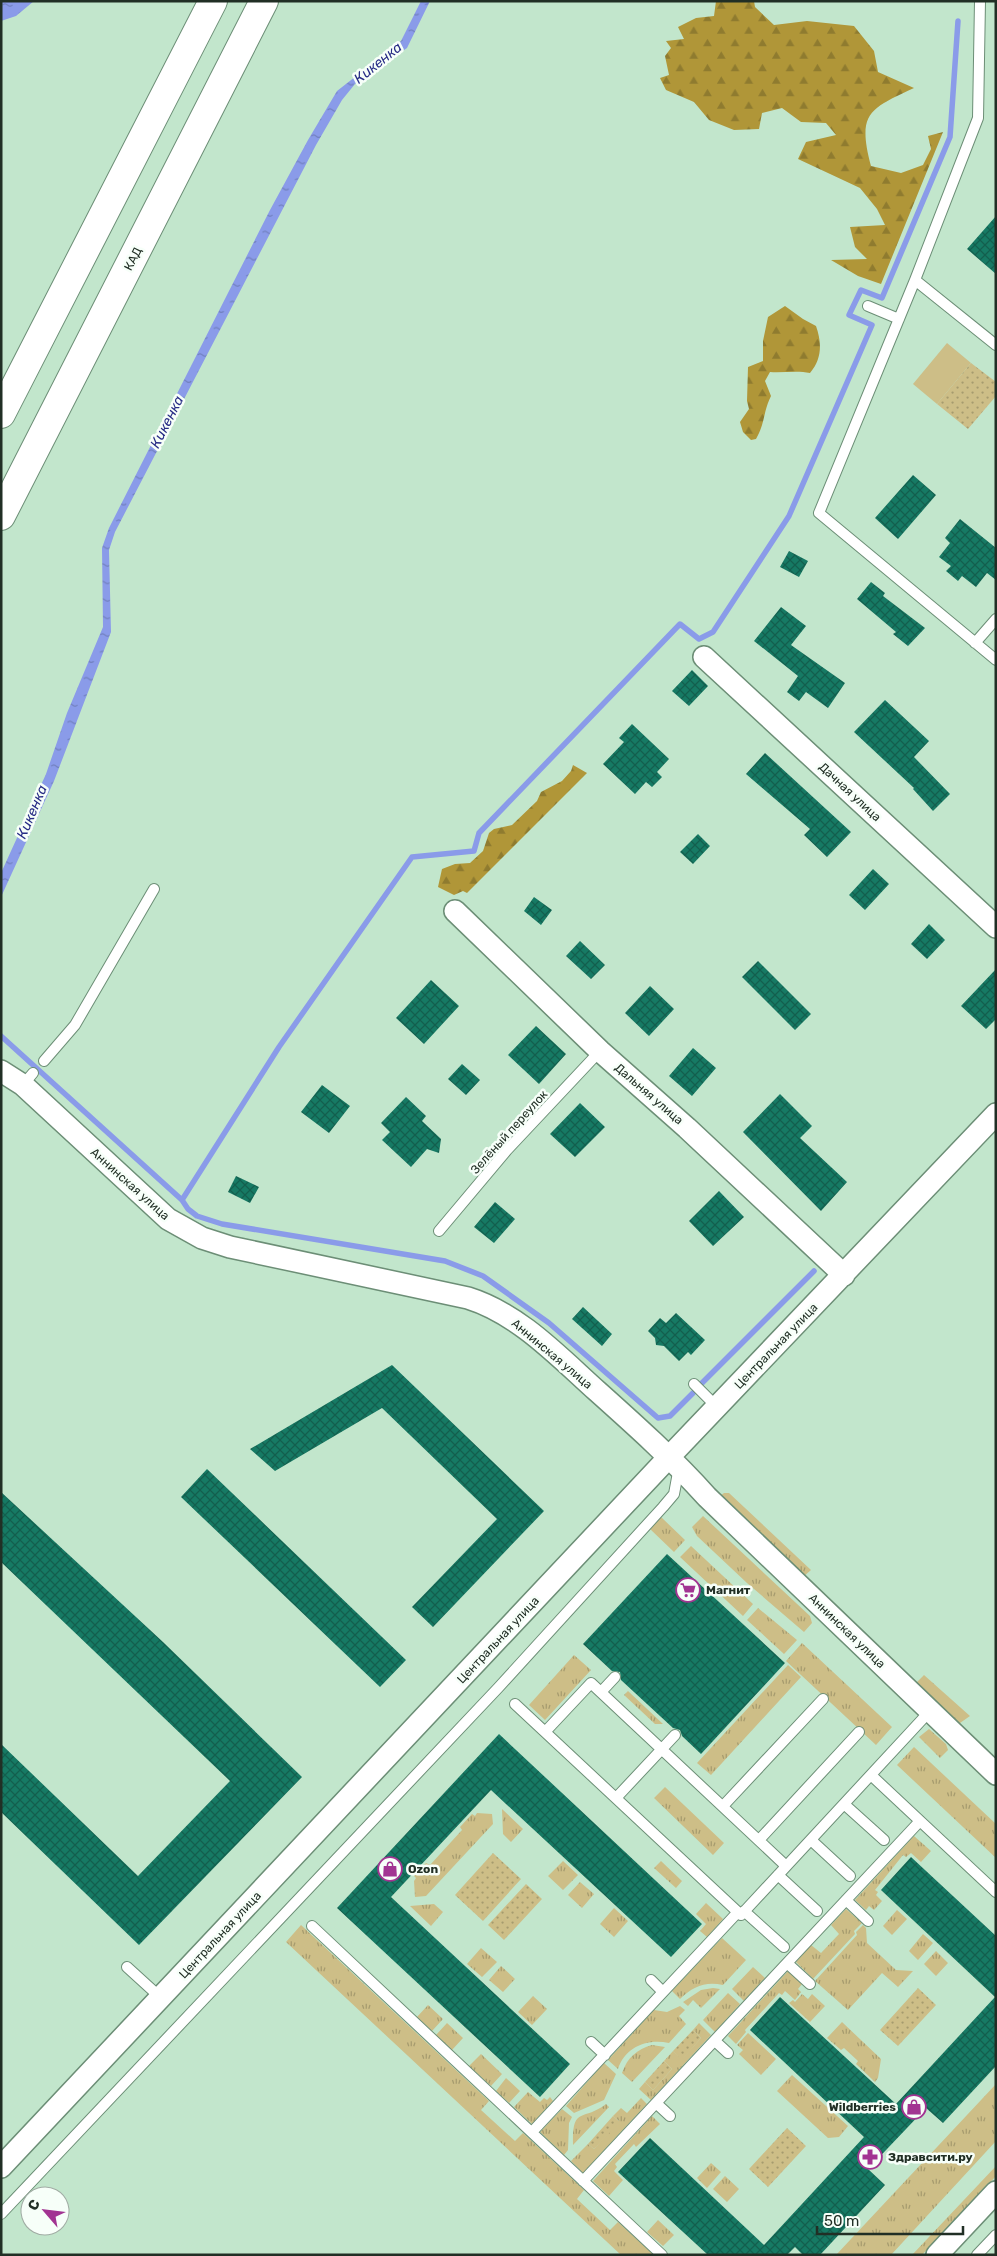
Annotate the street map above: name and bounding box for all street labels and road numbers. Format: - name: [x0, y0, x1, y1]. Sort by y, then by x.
- street label: КАД: [121, 245, 145, 273]
- street label: Дачная улица: [816, 760, 884, 824]
- street label: Дальняя улица: [612, 1061, 686, 1127]
- street label: Зелёный переулок: [468, 1087, 551, 1177]
- street label: Аннинская улица: [88, 1145, 172, 1223]
- street label: Центральная улица: [732, 1300, 820, 1392]
- street label: Аннинская улица: [509, 1316, 595, 1392]
- street label: Аннинская улица: [806, 1591, 888, 1671]
- street label: Центральная улица: [454, 1594, 542, 1686]
- street label: Центральная улица: [176, 1889, 264, 1981]

